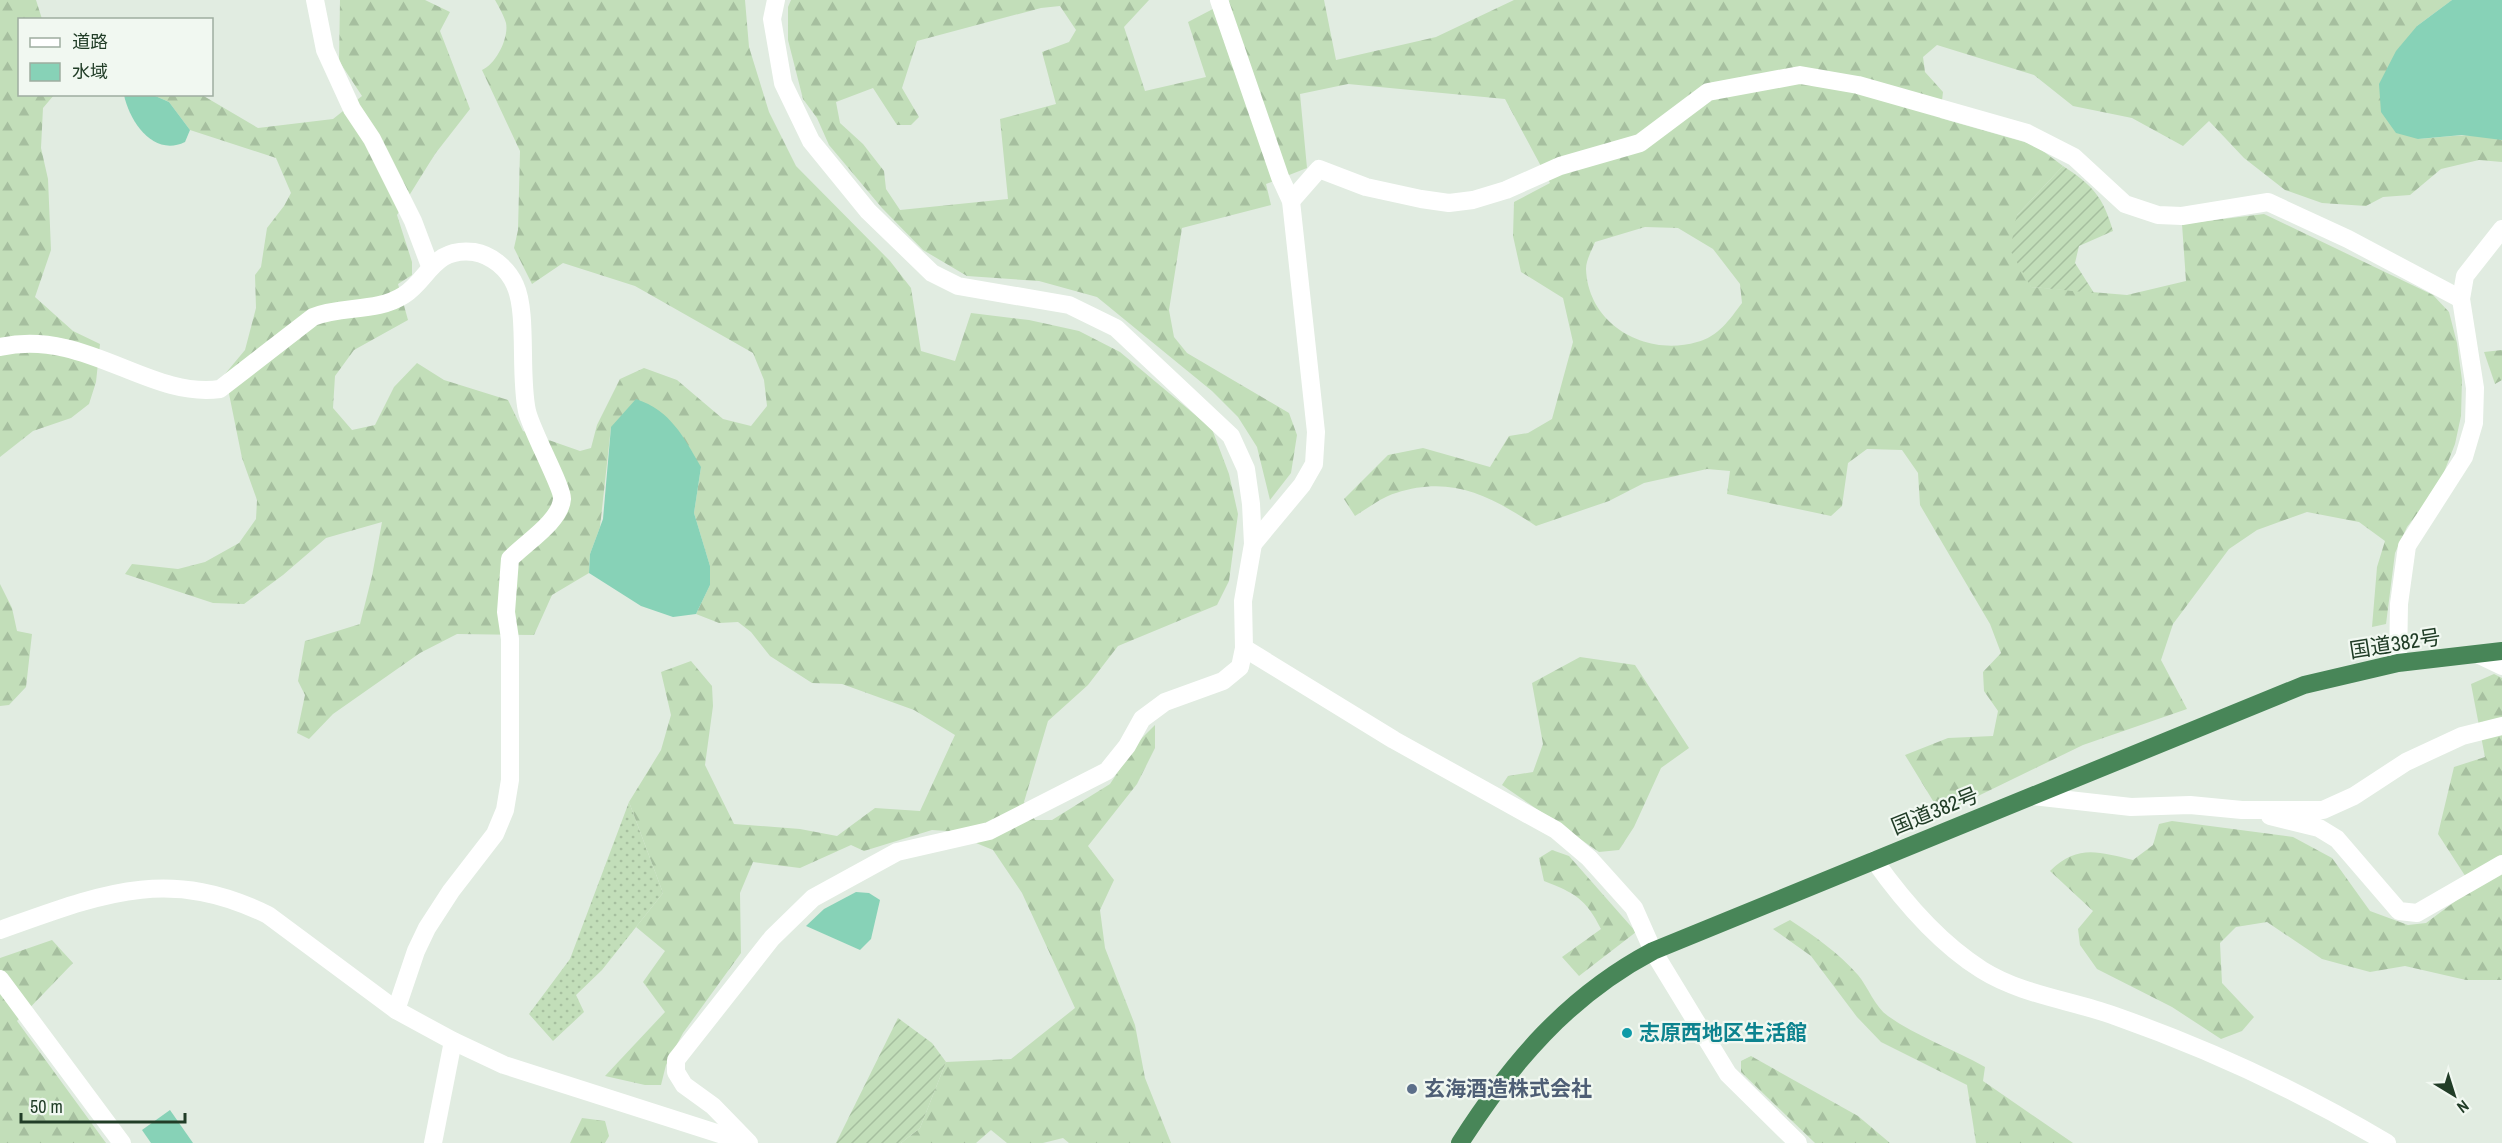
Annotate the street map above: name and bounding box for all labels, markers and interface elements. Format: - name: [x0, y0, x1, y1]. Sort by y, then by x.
- legend: [18, 18, 213, 96]
- text: 道路: [72, 29, 108, 54]
- text: 水域: [72, 59, 108, 84]
- street label: 国道382号: [2347, 622, 2442, 665]
- street label: 国道382号: [1887, 780, 1983, 841]
- place label: 志原西地区生活館: [1639, 1018, 1807, 1047]
- marker: 志原西地区生活館: [1620, 1026, 1634, 1040]
- north arrow: [2424, 1065, 2484, 1125]
- place label: 玄海酒造株式会社: [1424, 1074, 1592, 1103]
- marker: 玄海酒造株式会社: [1405, 1082, 1419, 1096]
- scale bar: [21, 1086, 184, 1124]
- text: 50 m: [30, 1094, 63, 1119]
- text: N: [2453, 1095, 2474, 1118]

